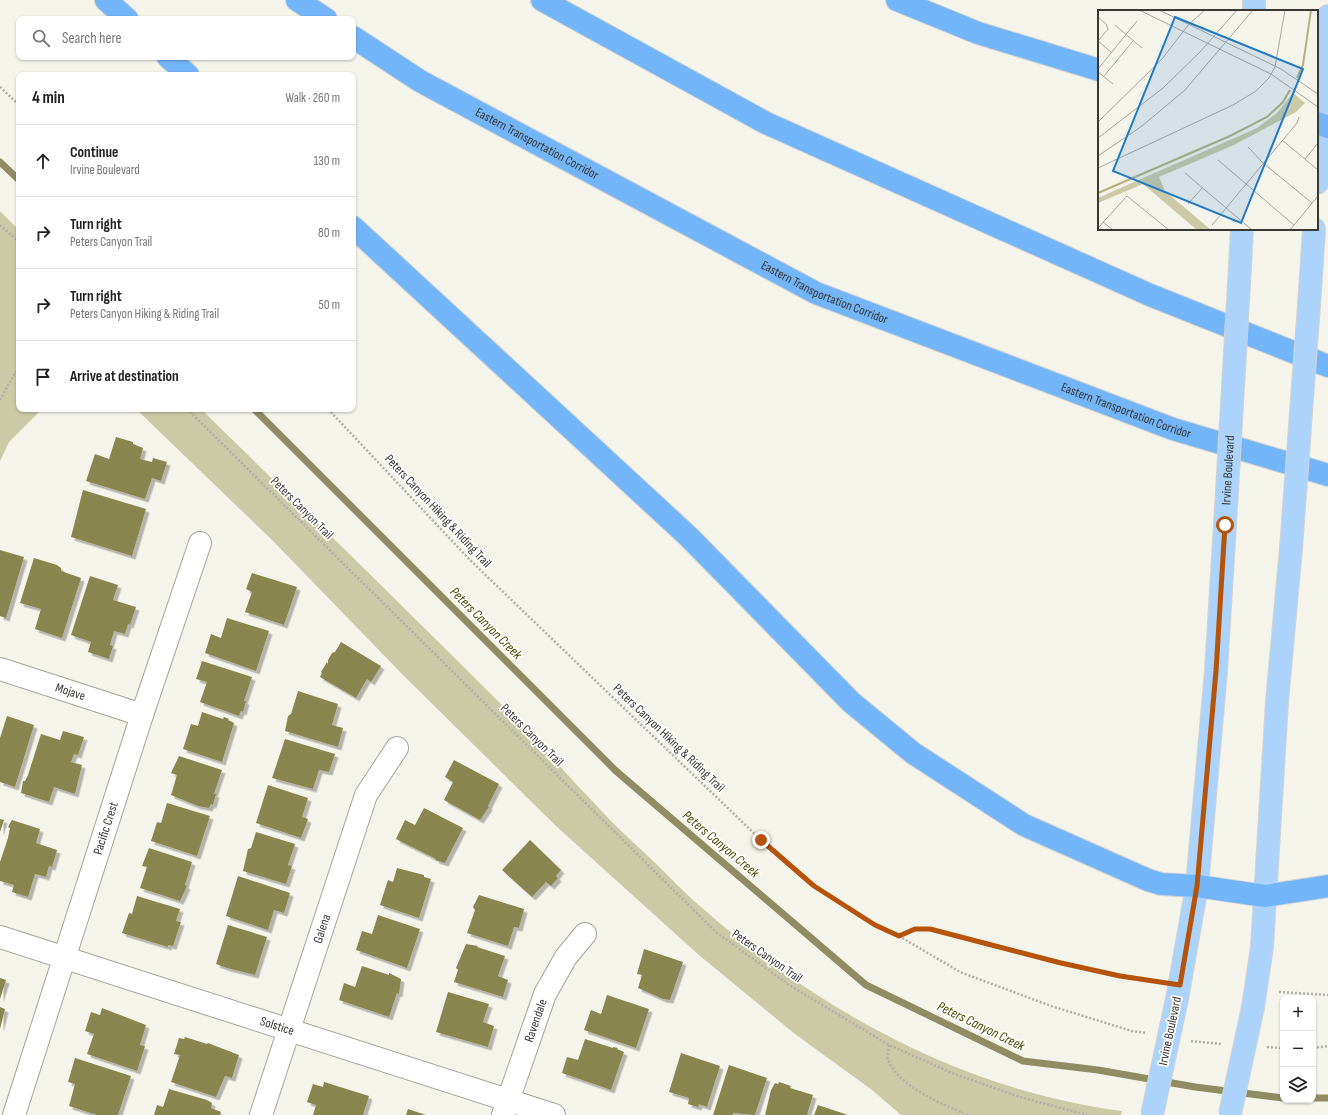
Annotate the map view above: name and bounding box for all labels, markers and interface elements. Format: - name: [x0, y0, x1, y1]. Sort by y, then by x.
- inset map: [1098, 10, 1318, 230]
- search box: [16, 16, 356, 60]
- icon: search: [30, 27, 52, 49]
- text: Search here: [62, 29, 122, 48]
- text: 4 min: [32, 88, 65, 108]
- text: Walk · 260 m: [286, 90, 340, 106]
- street label: Eastern Transportation Corridor: [473, 104, 602, 183]
- text: Continue: [70, 143, 119, 162]
- icon: ahead: [32, 150, 54, 172]
- text: 130 m: [314, 153, 340, 169]
- text: Irvine Boulevard: [70, 162, 140, 178]
- text: Turn right: [70, 215, 122, 234]
- icon: right: [32, 222, 54, 244]
- text: 80 m: [318, 225, 340, 241]
- text: Peters Canyon Trail: [70, 234, 152, 250]
- street label: Eastern Transportation Corridor: [758, 257, 891, 328]
- text: Turn right: [70, 287, 122, 306]
- icon: right: [32, 294, 54, 316]
- text: 50 m: [319, 297, 340, 313]
- text: Peters Canyon Hiking & Riding Trail: [70, 306, 219, 322]
- icon: arrive: [32, 366, 54, 388]
- text: Arrive at destination: [70, 367, 179, 386]
- street label: Eastern Transportation Corridor: [1059, 379, 1193, 442]
- street label: Irvine Boulevard: [1218, 435, 1238, 505]
- street label: Peters Canyon Hiking & Riding Trail: [381, 451, 495, 571]
- street label: Peters Canyon Trail: [267, 473, 337, 543]
- route start: [1216, 516, 1234, 534]
- water label: Peters Canyon Creek: [446, 583, 526, 663]
- street label: Mojave: [53, 679, 87, 704]
- street label: Peters Canyon Hiking & Riding Trail: [610, 680, 728, 796]
- street label: Peters Canyon Trail: [497, 700, 567, 770]
- street label: Pacific Crest: [90, 800, 122, 857]
- water label: Peters Canyon Creek: [679, 807, 764, 882]
- route end: [752, 831, 770, 849]
- street label: Galena: [310, 912, 334, 945]
- street label: Peters Canyon Trail: [729, 926, 805, 986]
- street label: Irvine Boulevard: [1155, 995, 1185, 1067]
- map controls: [1280, 995, 1316, 1103]
- button: +: [1280, 995, 1316, 1031]
- street label: Ravendale: [521, 997, 551, 1044]
- water label: Peters Canyon Creek: [934, 997, 1028, 1055]
- street label: Solstice: [258, 1013, 296, 1039]
- button: −: [1280, 1031, 1316, 1067]
- button: layers: [1280, 1067, 1316, 1103]

